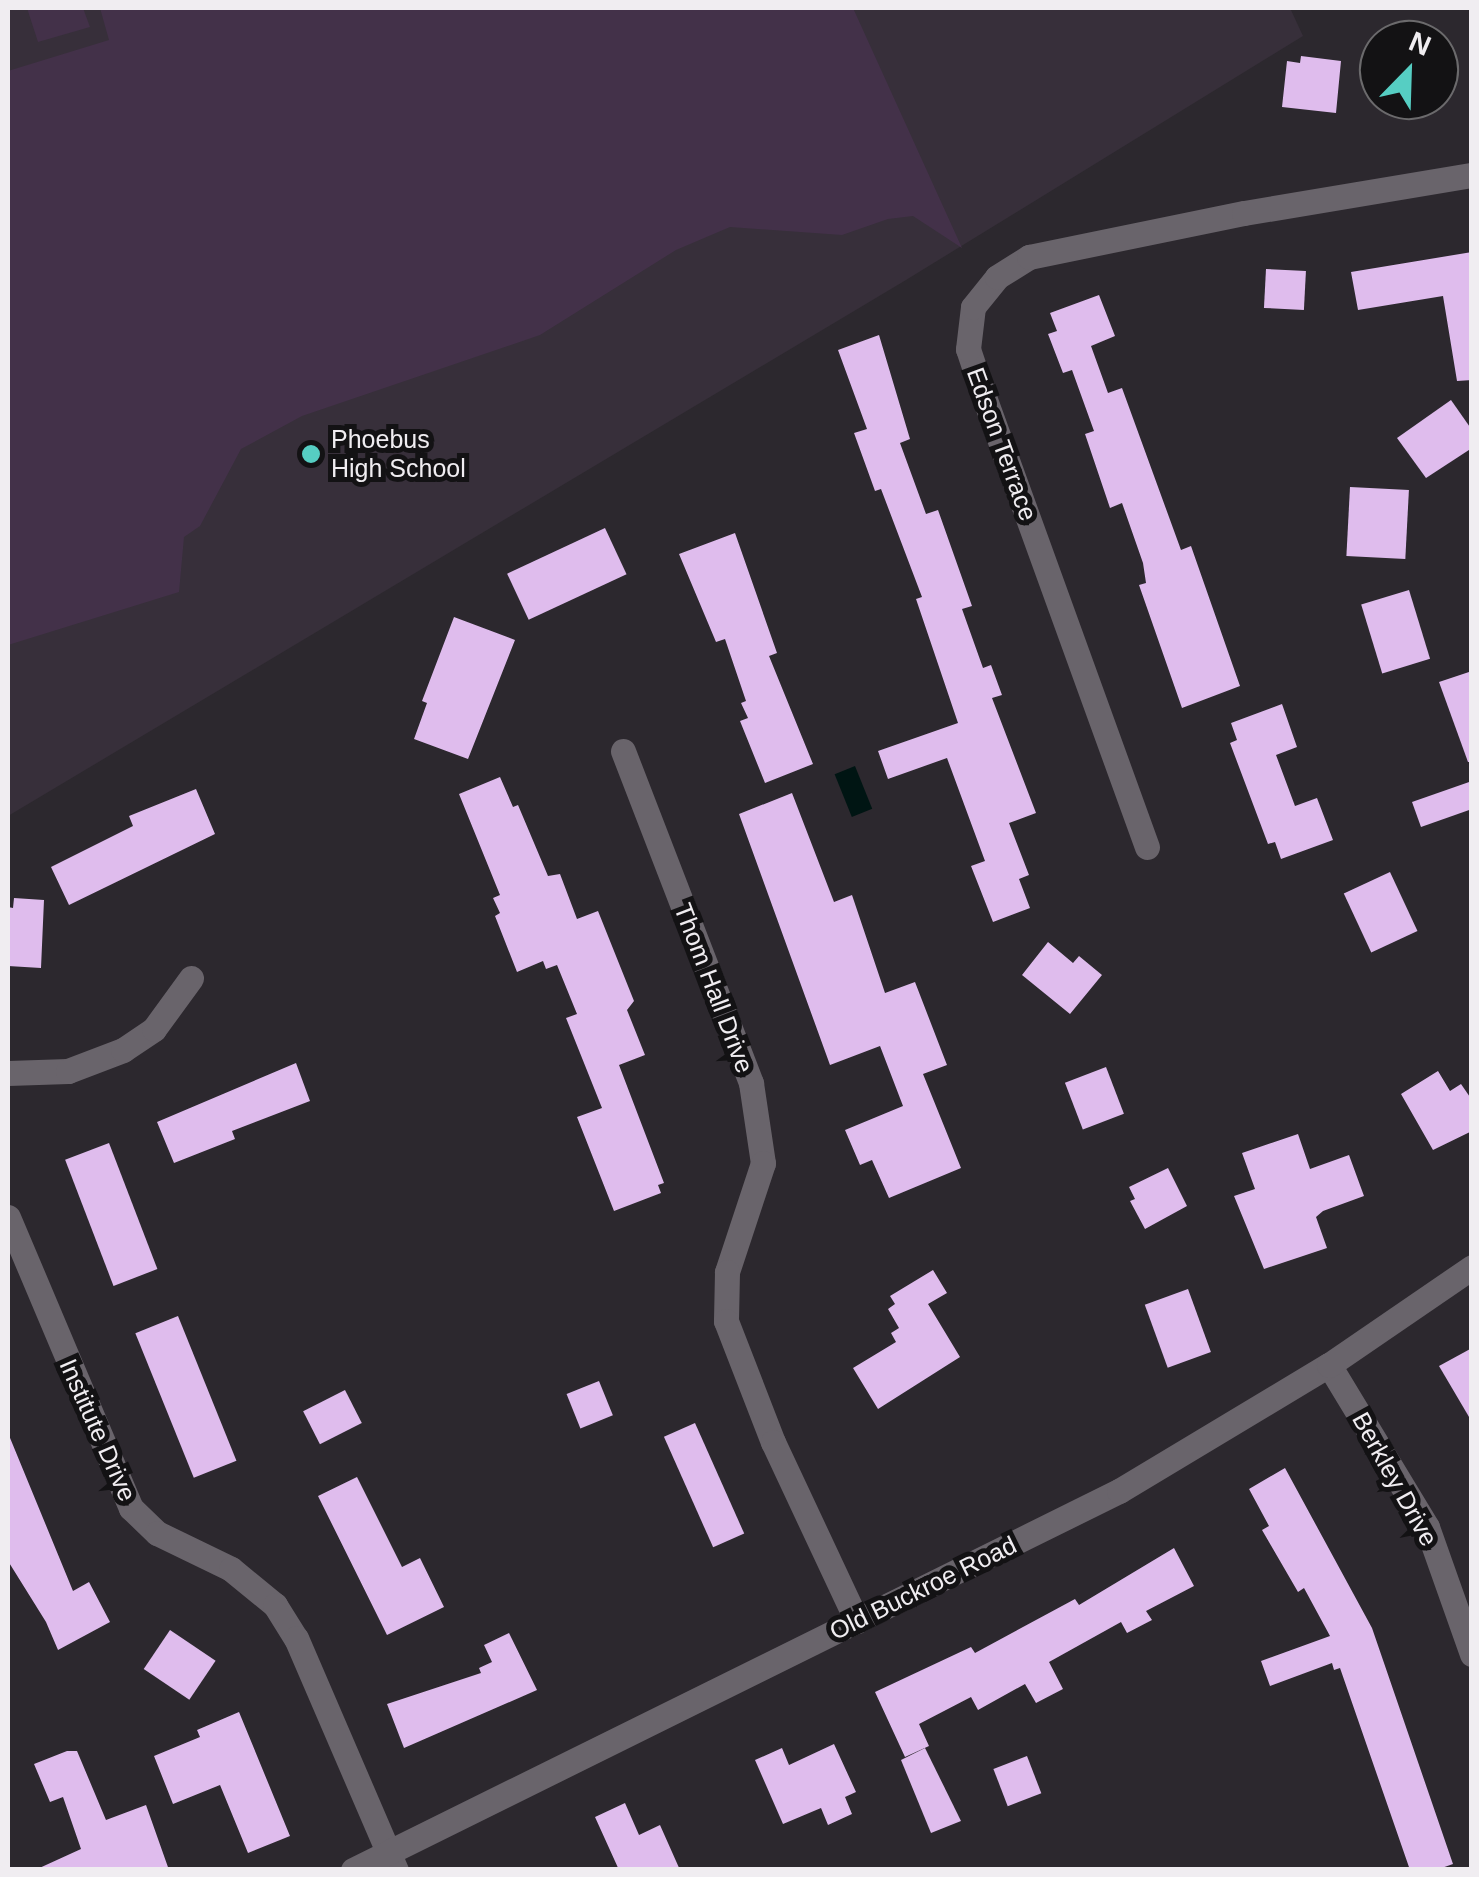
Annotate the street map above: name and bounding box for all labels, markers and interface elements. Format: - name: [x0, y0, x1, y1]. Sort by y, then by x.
- north arrow: [1359, 20, 1459, 120]
- text: N: [1405, 26, 1435, 62]
- street label: Edson Terrace: [960, 363, 1044, 525]
- place label: Phoebus High School: [331, 425, 466, 484]
- marker: Phoebus High School: [300, 443, 322, 465]
- street label: Thom Hall Drive: [668, 899, 760, 1077]
- street label: Institute Drive: [53, 1354, 143, 1506]
- street label: Berkley Drive: [1346, 1407, 1444, 1551]
- street label: Old Buckroe Road: [825, 1530, 1021, 1646]

